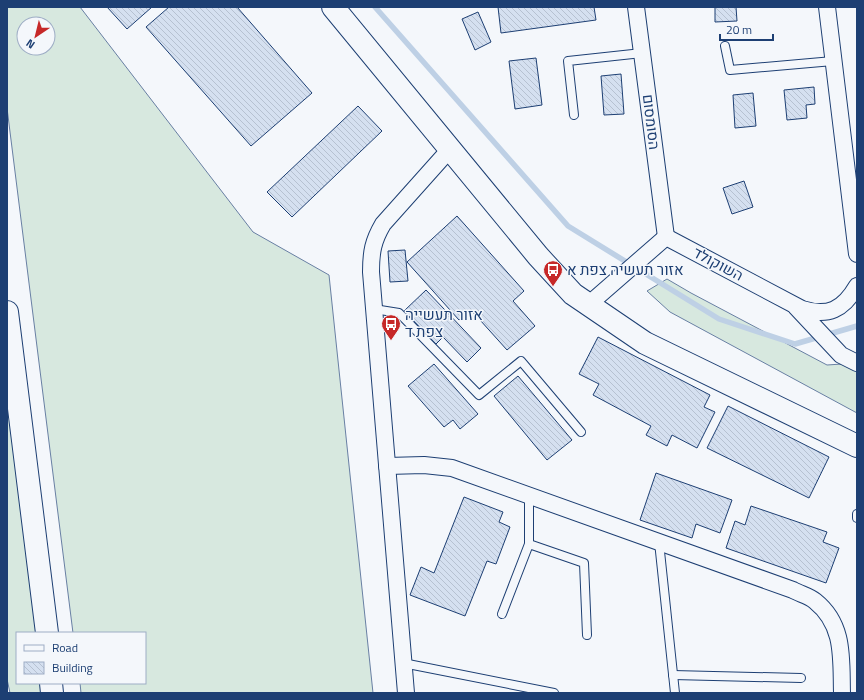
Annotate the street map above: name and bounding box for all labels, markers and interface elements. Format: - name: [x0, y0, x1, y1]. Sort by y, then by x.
- north arrow: [16, 16, 56, 56]
- scale bar: [720, 16, 773, 42]
- text: 20 m: [726, 20, 752, 39]
- text: N: [23, 35, 38, 53]
- street label: הסומסום: [637, 93, 666, 151]
- street label: השוקולד: [689, 241, 748, 286]
- place label: אזור תעשיה צפת א: [567, 258, 684, 281]
- bus stop icon: אזור תעשיה צפת א: [542, 259, 564, 287]
- place label: אזור תעשייה צפת ד: [405, 303, 483, 343]
- bus stop icon: אזור תעשייה צפת ד: [380, 313, 402, 341]
- legend: [16, 632, 146, 684]
- text: Road: [52, 638, 78, 657]
- text: Building: [52, 658, 93, 677]

